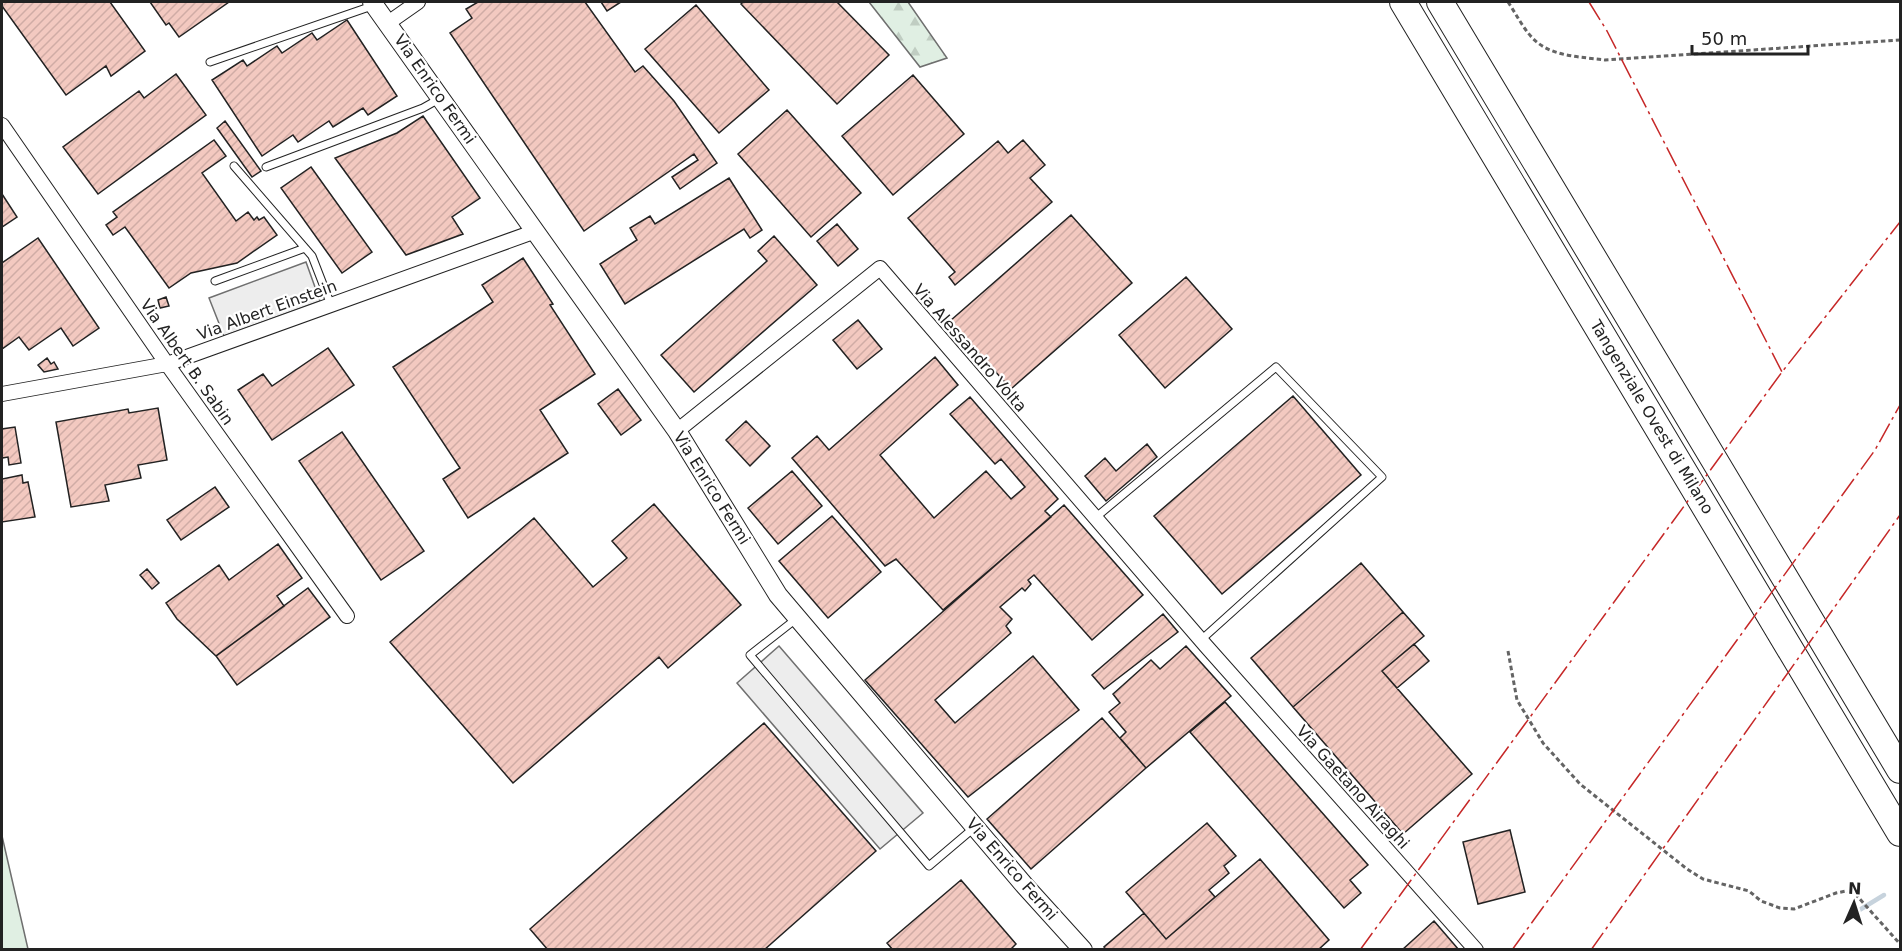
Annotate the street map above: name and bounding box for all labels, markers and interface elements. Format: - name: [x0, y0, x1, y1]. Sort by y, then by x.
- scale bar: [1692, 18, 1808, 56]
- text: 50 m: [1701, 28, 1747, 49]
- street label: Via Enrico Fermi: [390, 31, 480, 147]
- street label: Via Albert Einstein: [195, 276, 339, 344]
- street label: Via Alessandro Volta: [909, 280, 1031, 416]
- street label: Via Albert B. Sabin: [136, 295, 238, 429]
- street label: Tangenziale Ovest di Milano: [1586, 316, 1718, 517]
- street label: Via Enrico Fermi: [670, 428, 754, 548]
- street label: Via Gaetano Airaghi: [1293, 721, 1413, 853]
- street label: Via Enrico Fermi: [962, 814, 1062, 924]
- north arrow: [1824, 873, 1884, 933]
- text: N: [1848, 879, 1862, 898]

